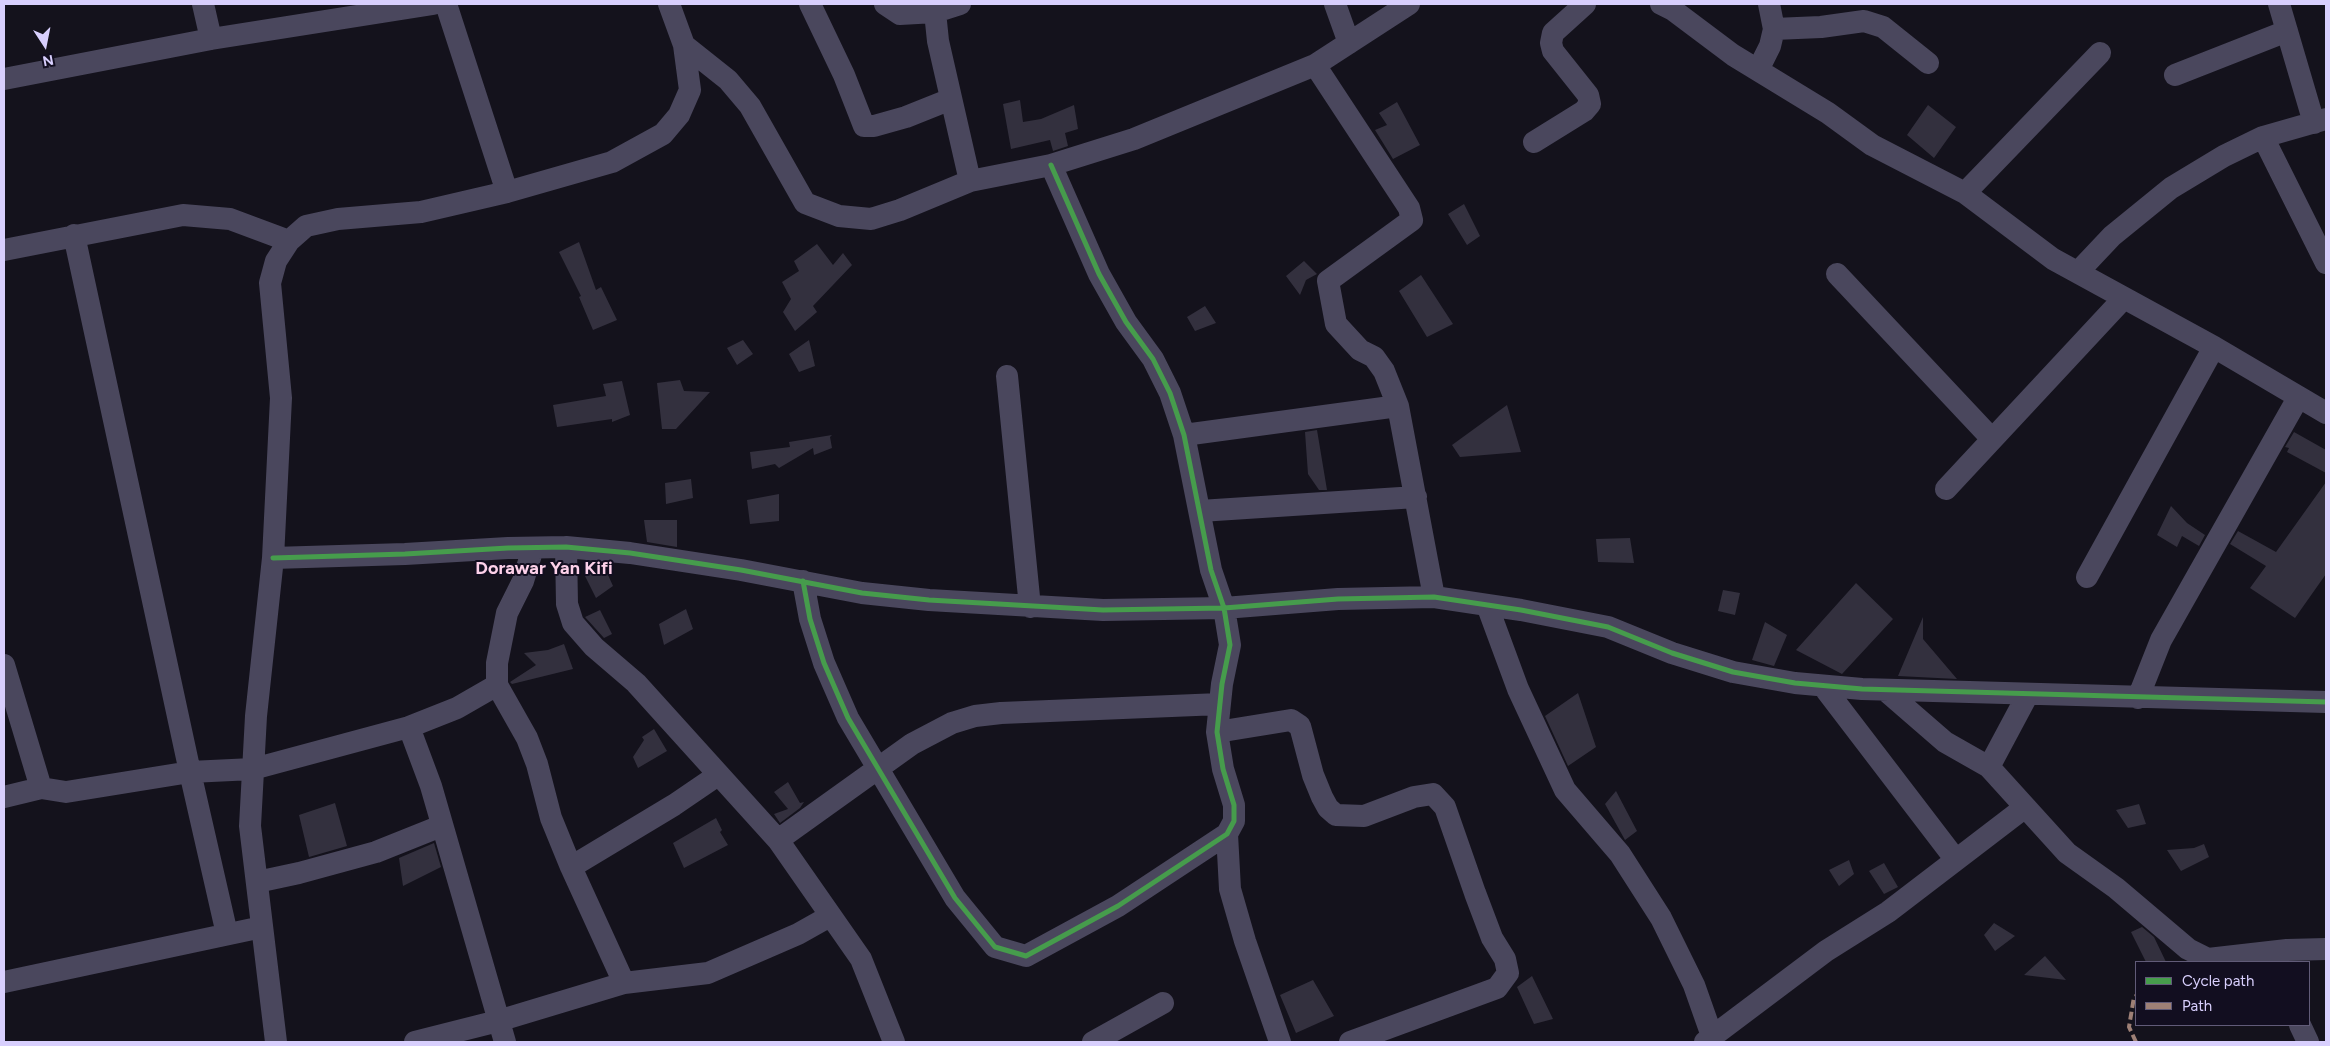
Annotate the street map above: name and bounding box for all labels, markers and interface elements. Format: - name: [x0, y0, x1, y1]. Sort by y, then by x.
- north arrow: [20, 20, 70, 70]
- text: N: [41, 51, 55, 70]
- district label: Dorawar Yan Kifi: [475, 558, 613, 580]
- legend: [2135, 961, 2310, 1026]
- text: Cycle path: [2182, 972, 2254, 990]
- text: Path: [2182, 997, 2212, 1015]

